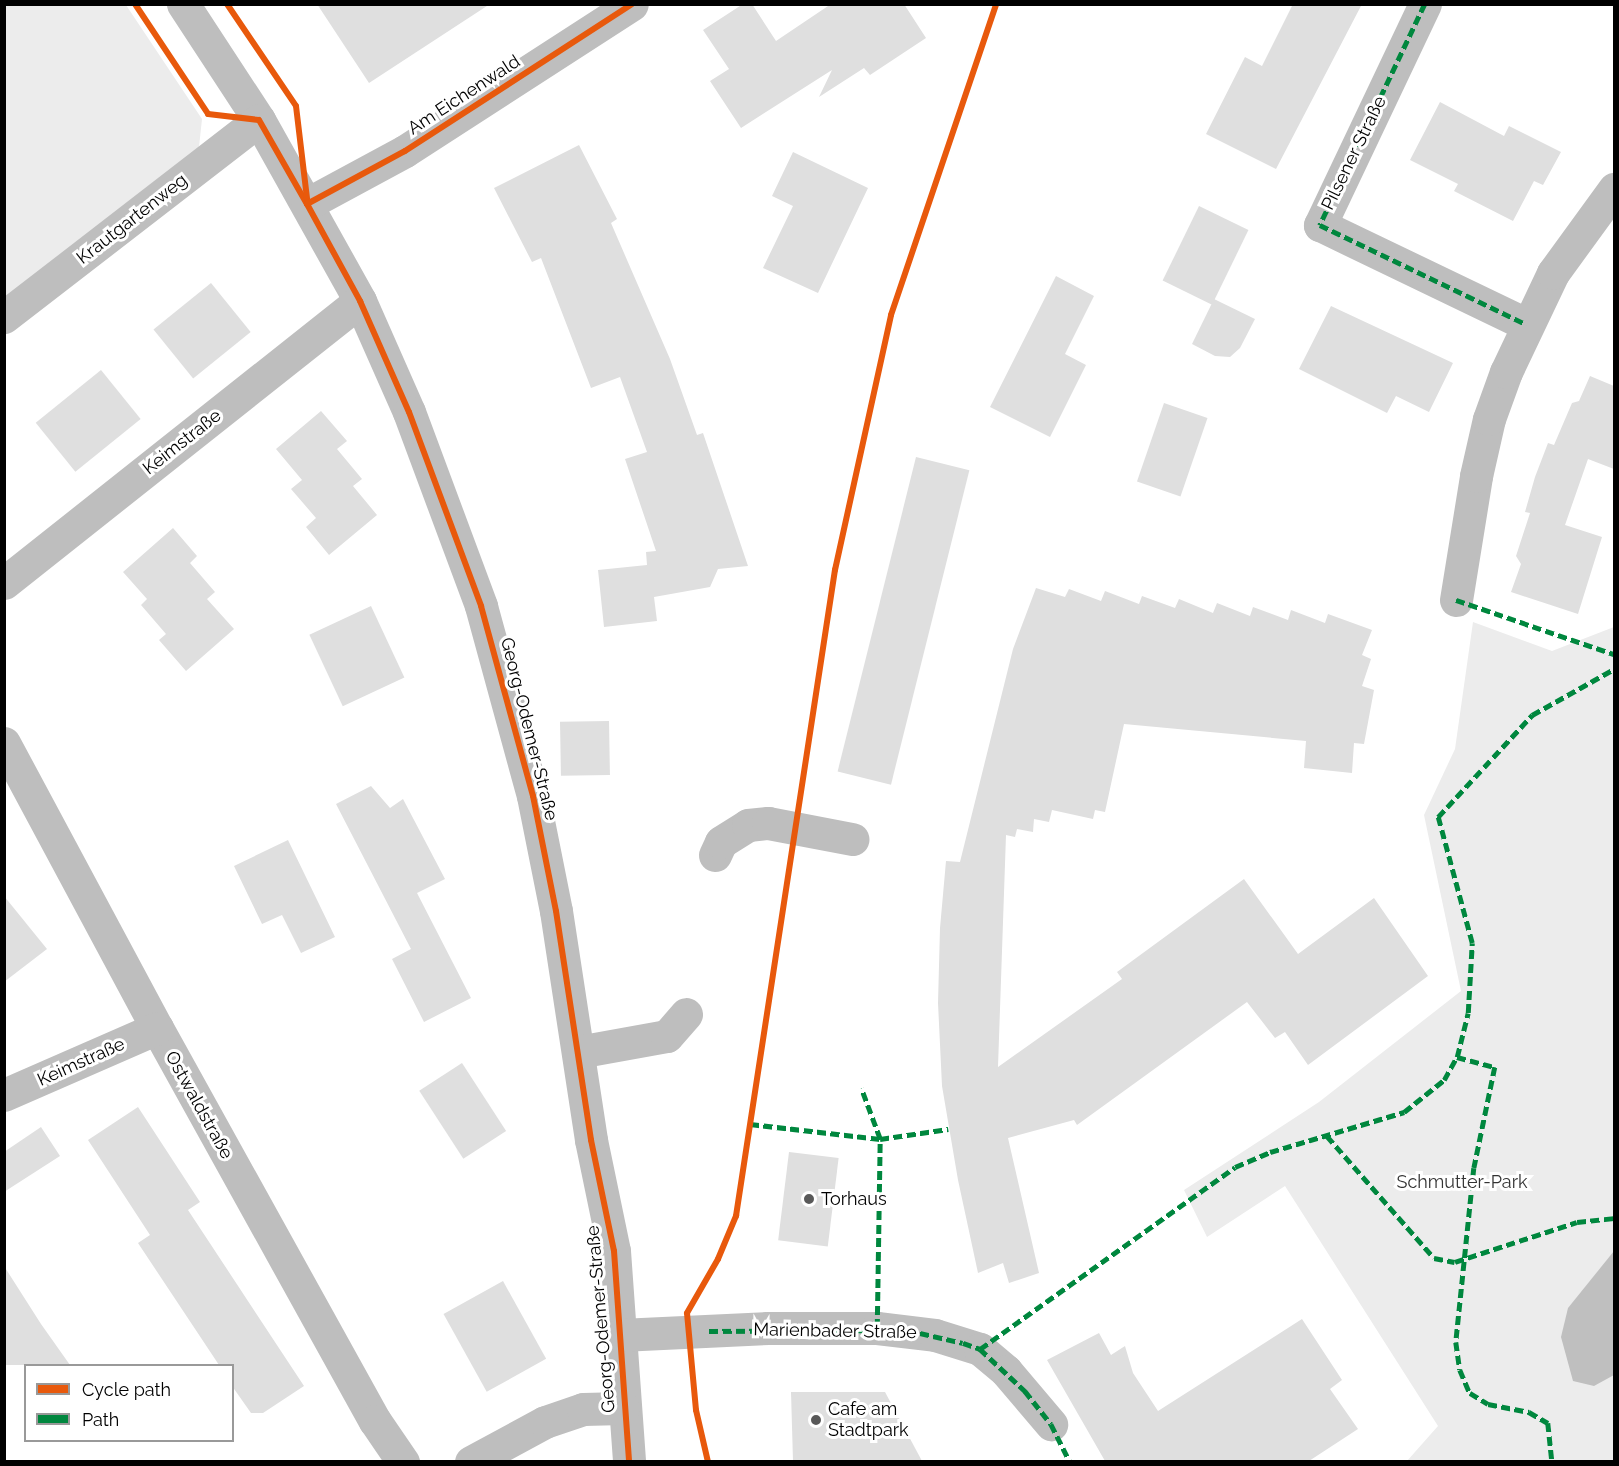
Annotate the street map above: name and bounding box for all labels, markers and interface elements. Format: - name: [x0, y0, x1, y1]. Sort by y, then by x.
- street label: Am Eichenwald: [404, 51, 524, 139]
- street label: Pilsener Straße: [1317, 92, 1391, 214]
- street label: Krautgartenweg: [72, 169, 192, 269]
- street label: Keimstraße: [139, 405, 225, 479]
- street label: Georg-Odemer-Straße: [496, 635, 562, 823]
- street label: Keimstraße: [34, 1033, 128, 1091]
- street label: Ostwaldstraße: [161, 1047, 237, 1163]
- park label: Schmutter-Park: [1396, 1171, 1528, 1193]
- place label: Torhaus: [821, 1188, 887, 1210]
- marker: Torhaus: [802, 1192, 816, 1206]
- street label: Georg-Odemer-Straße: [582, 1224, 620, 1414]
- street label: Marienbader Straße: [753, 1319, 917, 1343]
- legend: [24, 1364, 234, 1442]
- text: Cycle path: [82, 1379, 171, 1400]
- place label: Cafe am Stadtpark: [828, 1399, 909, 1442]
- text: Path: [82, 1409, 119, 1430]
- marker: Cafe am Stadtpark: [809, 1413, 823, 1427]

